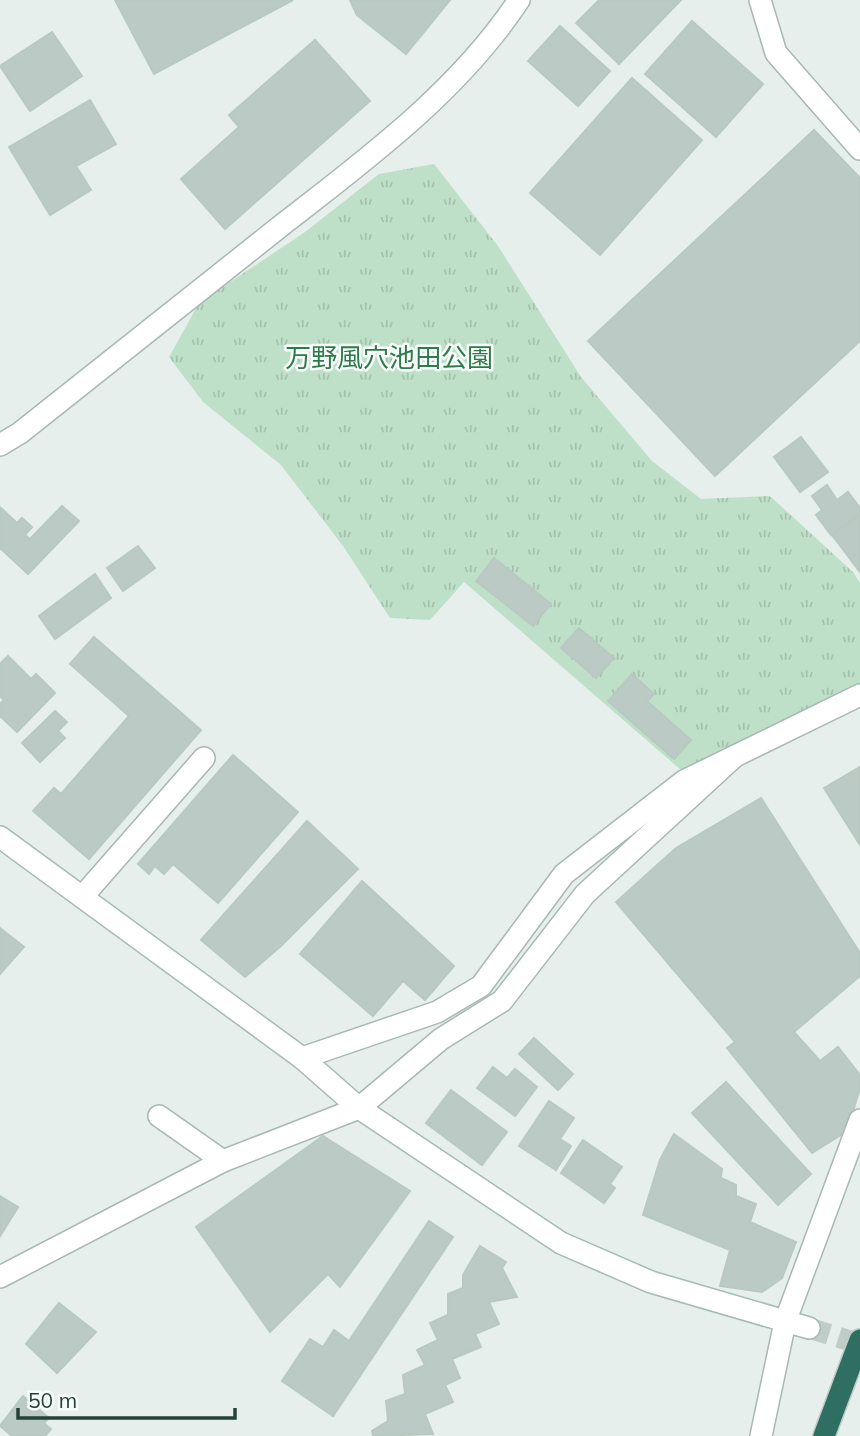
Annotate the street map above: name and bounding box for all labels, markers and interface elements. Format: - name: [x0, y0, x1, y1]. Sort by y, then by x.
- park label: 万野風穴池田公園: [285, 341, 493, 374]
- scale bar: [18, 1376, 234, 1420]
- text: 50 m: [28, 1387, 77, 1413]

